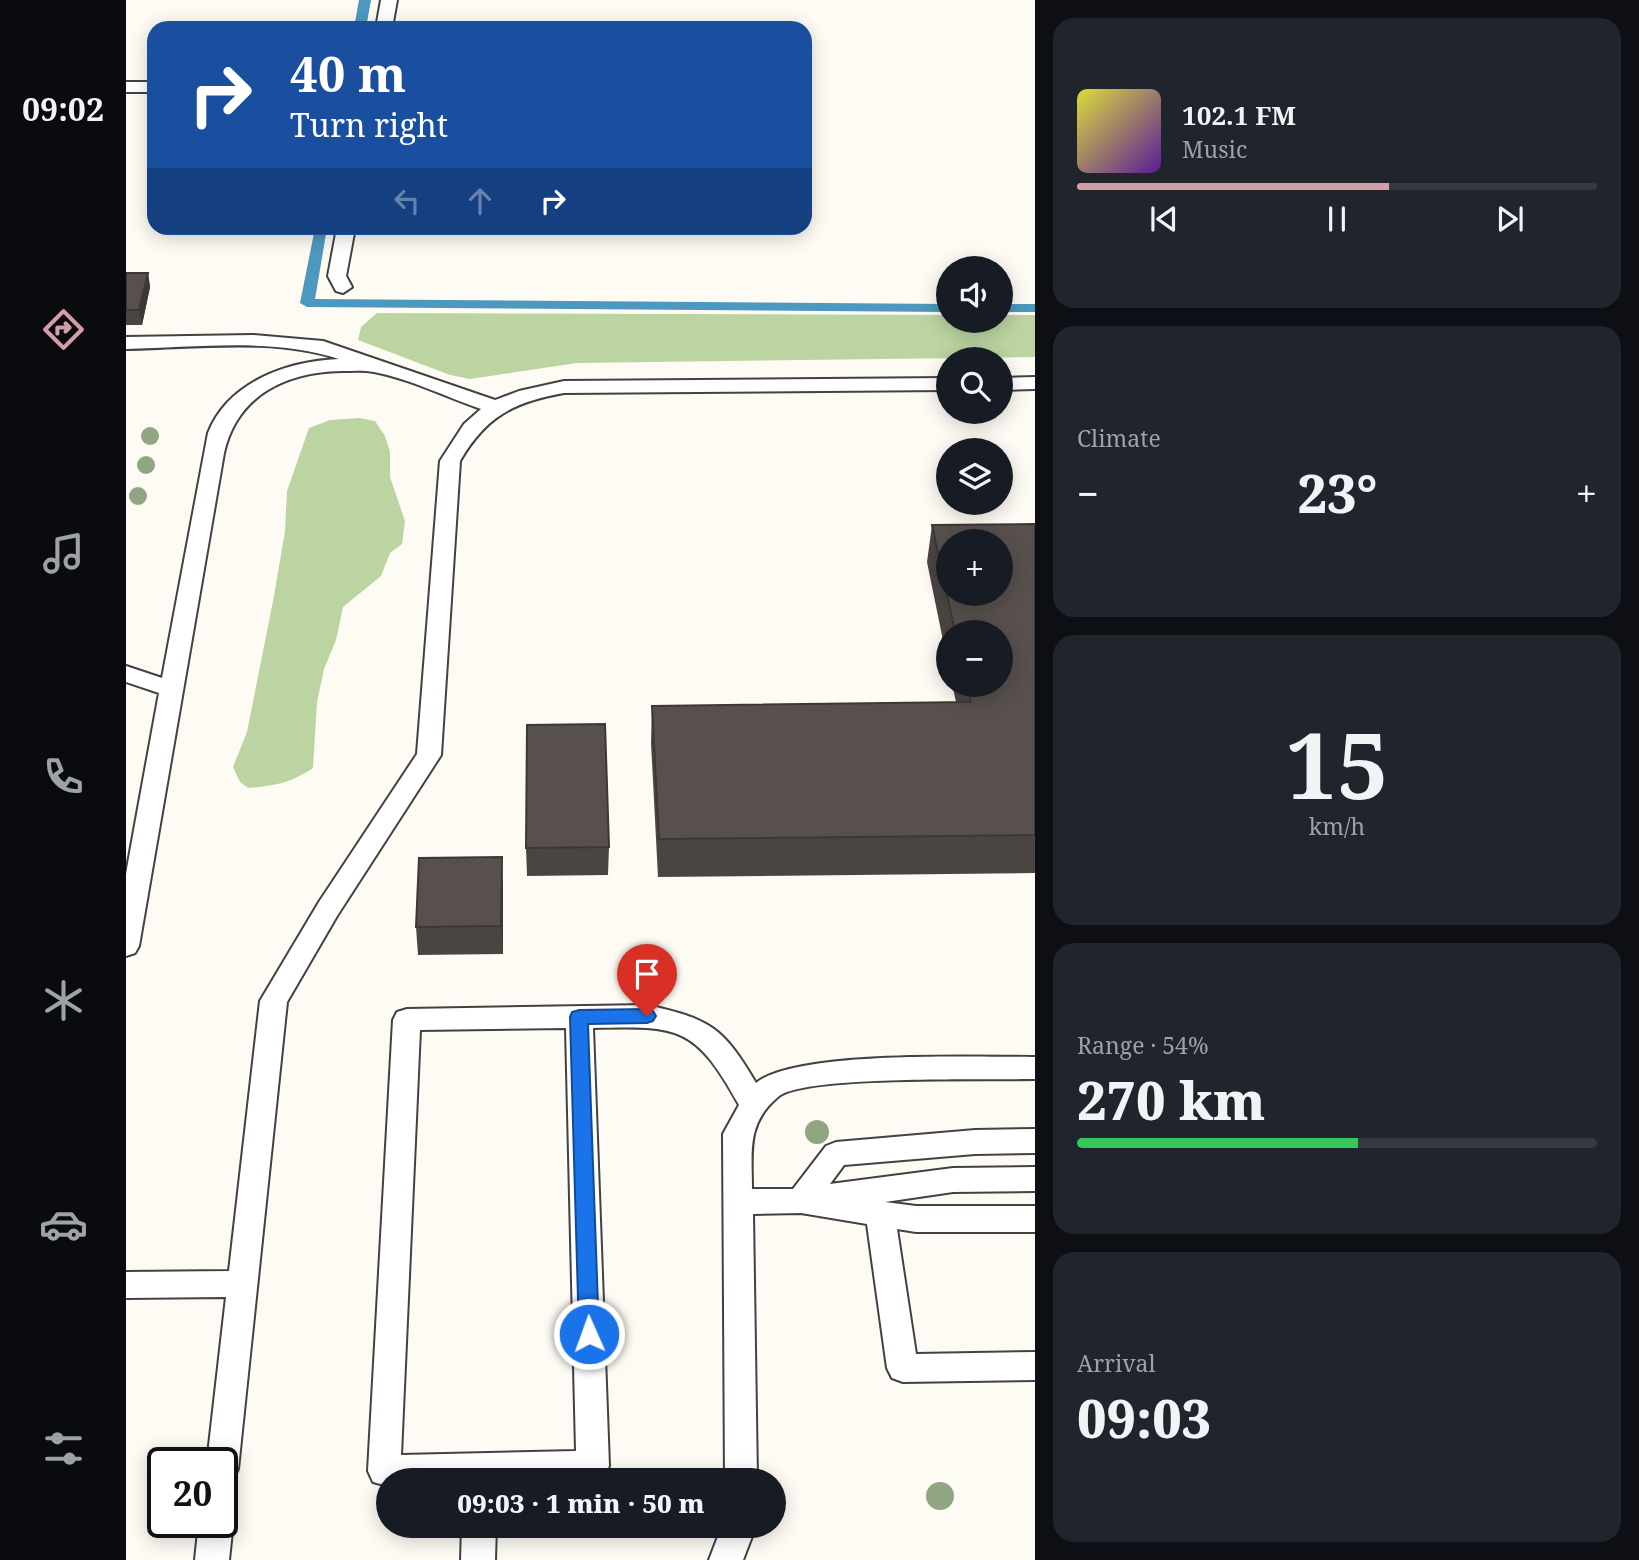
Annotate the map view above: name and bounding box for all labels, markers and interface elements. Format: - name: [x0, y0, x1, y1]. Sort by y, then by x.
- text: 40 m: [290, 40, 406, 106]
- icon: right: [175, 49, 266, 140]
- text: 09:02: [22, 87, 104, 130]
- text: 102.1 FM: [1182, 97, 1296, 133]
- text: Turn right: [290, 103, 448, 146]
- text: Music: [1182, 133, 1247, 165]
- icon: left: [388, 182, 426, 220]
- icon: ahead: [461, 182, 499, 220]
- icon: right: [534, 182, 572, 220]
- icon: previous: [1145, 200, 1183, 238]
- icon: pause: [1318, 200, 1356, 238]
- icon: next: [1491, 200, 1529, 238]
- map controls: [936, 256, 1013, 697]
- button: sound: [936, 256, 1013, 333]
- icon: directions: [39, 305, 88, 354]
- button: search: [936, 347, 1013, 424]
- text: Climate: [1077, 422, 1161, 454]
- button: layers: [936, 438, 1013, 515]
- text: 23°: [1297, 457, 1377, 528]
- text: −: [1077, 467, 1099, 519]
- text: +: [1576, 467, 1597, 519]
- icon: music: [39, 529, 88, 578]
- button: +: [936, 529, 1013, 606]
- button: −: [936, 620, 1013, 697]
- text: 15: [1286, 702, 1388, 826]
- icon: phone: [39, 752, 88, 801]
- text: km/h: [1309, 810, 1365, 842]
- pin: [617, 944, 677, 1016]
- icon: arrive: [628, 955, 666, 993]
- icon: climate: [39, 976, 88, 1025]
- text: Range · 54%: [1077, 1029, 1209, 1061]
- text: 270 km: [1077, 1064, 1265, 1135]
- icon: car: [39, 1200, 88, 1249]
- position arrow: [552, 1297, 626, 1371]
- text: Arrival: [1077, 1347, 1156, 1379]
- text: 09:03: [1077, 1382, 1211, 1453]
- icon: filters: [39, 1424, 88, 1473]
- speed limit sign: 20: [147, 1447, 238, 1538]
- text: 09:03 · 1 min · 50 m: [457, 1485, 705, 1521]

